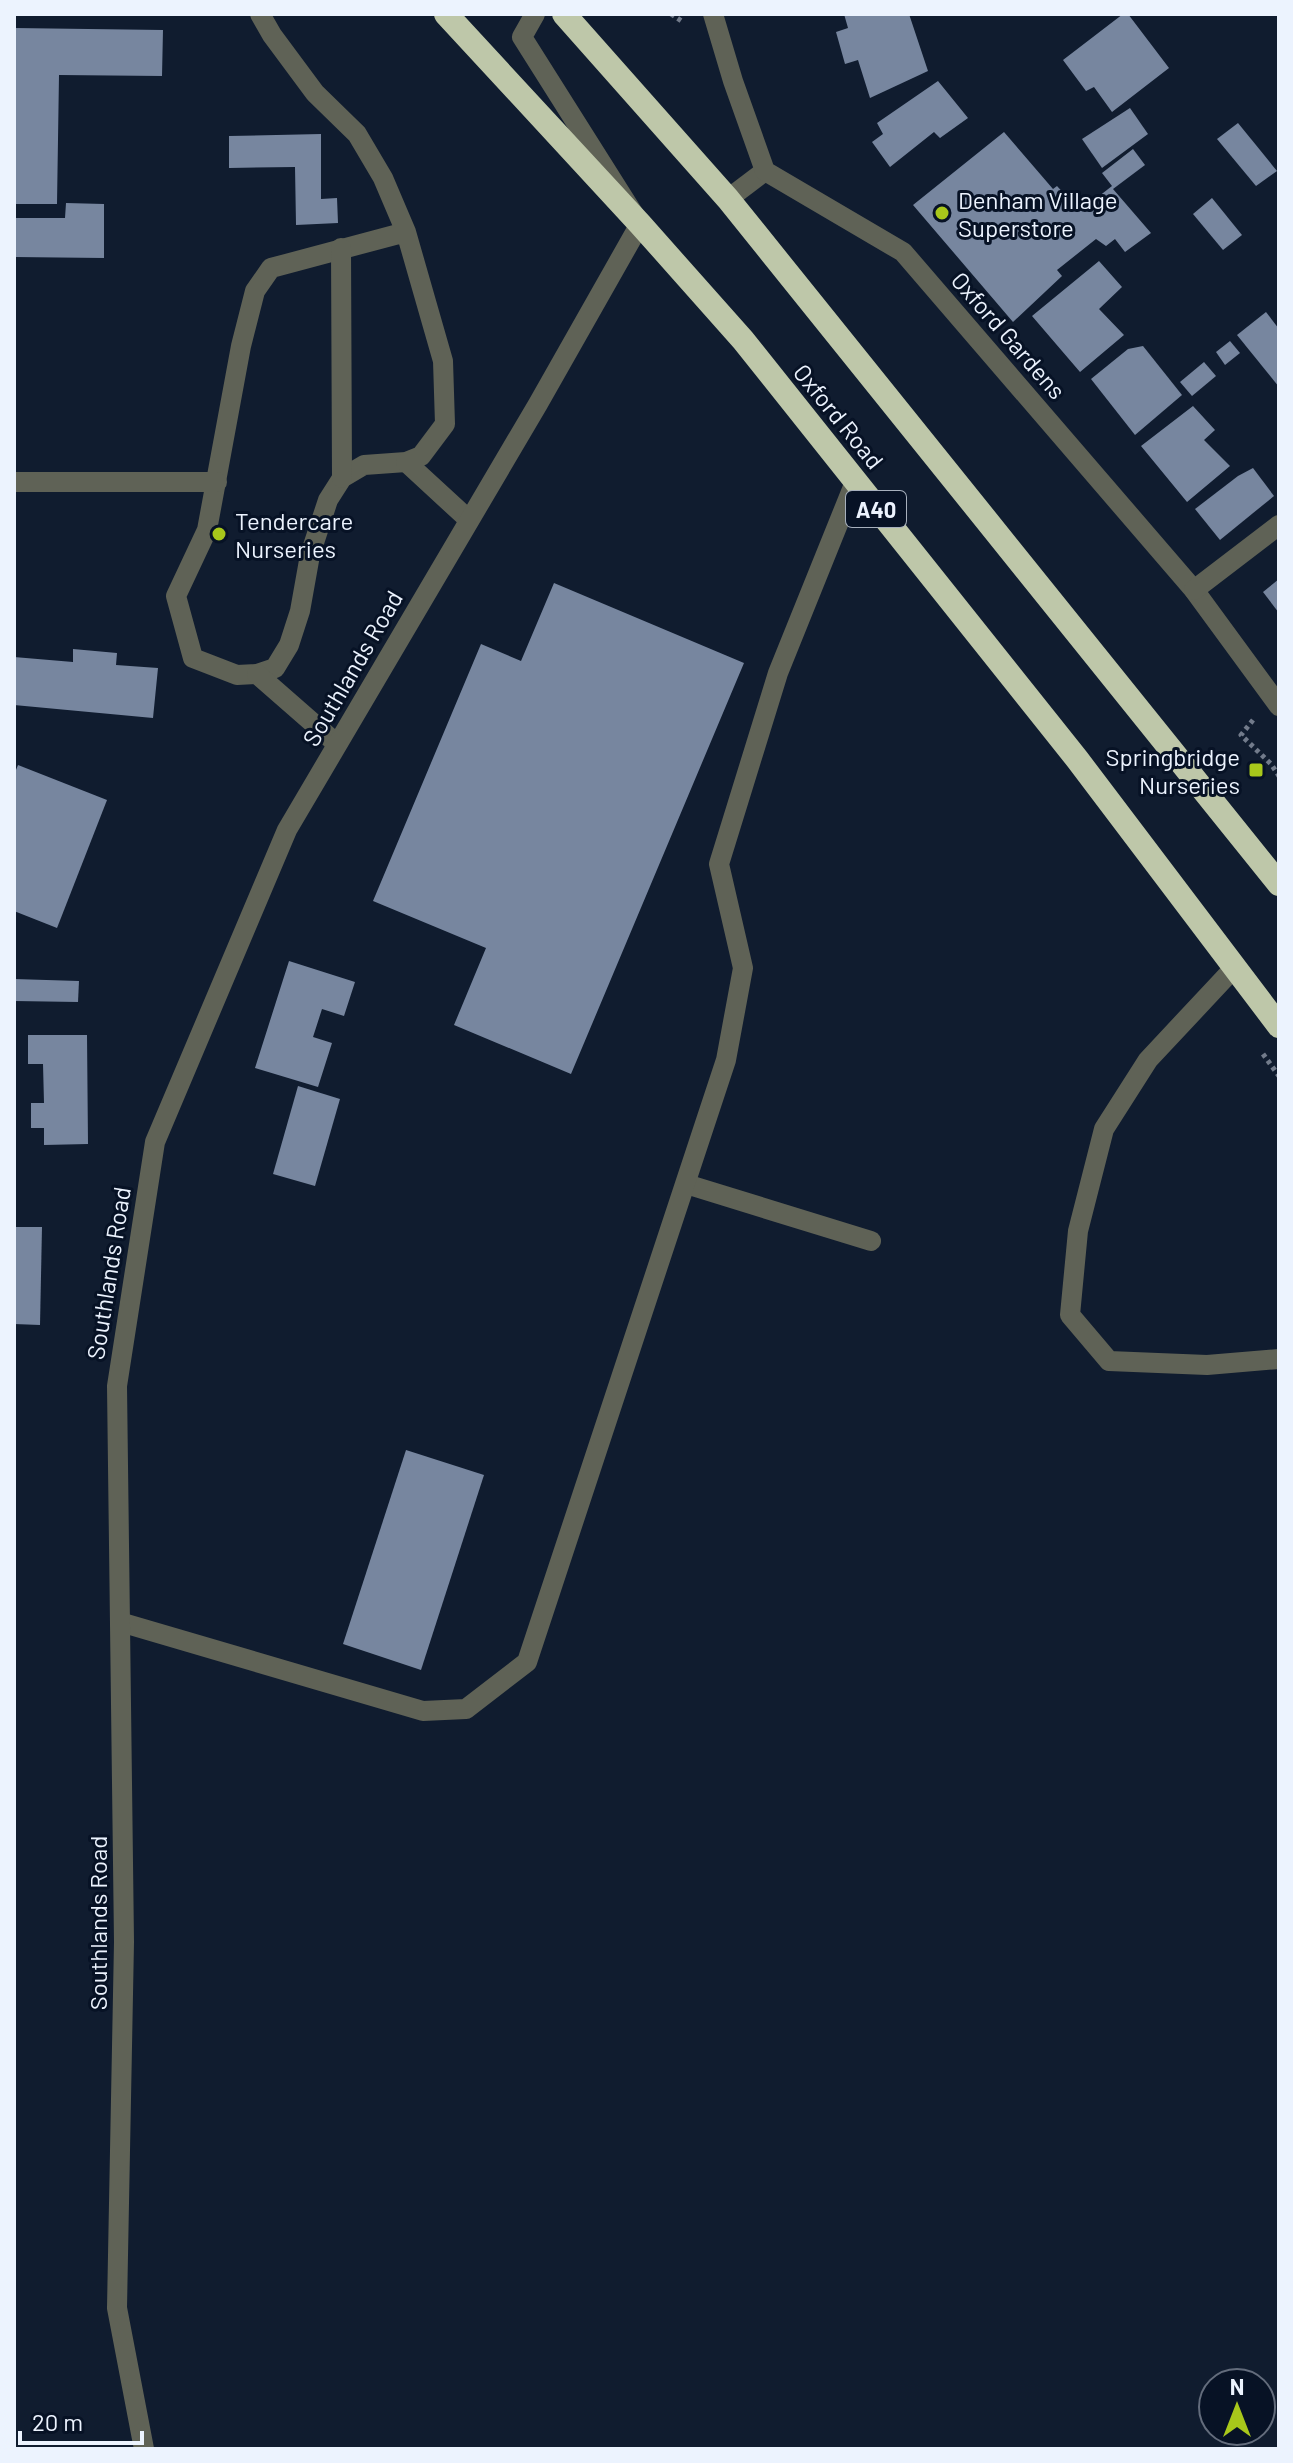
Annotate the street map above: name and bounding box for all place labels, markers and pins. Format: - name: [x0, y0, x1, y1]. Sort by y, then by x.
- place label: Denham Village Superstore: [958, 185, 1118, 242]
- marker: Denham Village Superstore: [933, 204, 951, 222]
- place label: Tendercare Nurseries: [235, 506, 353, 563]
- marker: Tendercare Nurseries: [210, 525, 228, 543]
- place label: Springbridge Nurseries: [1105, 742, 1240, 799]
- marker: Springbridge Nurseries: [1247, 761, 1265, 779]

